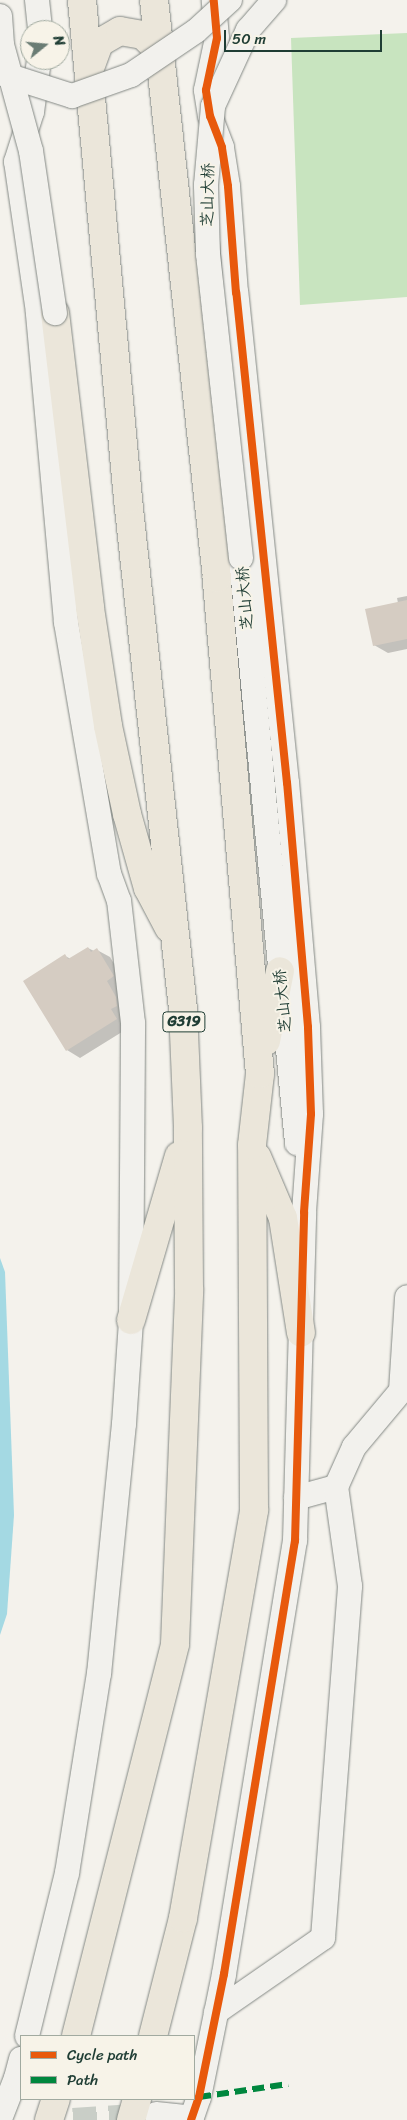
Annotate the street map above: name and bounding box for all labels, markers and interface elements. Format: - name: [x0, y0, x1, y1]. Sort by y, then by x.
- north arrow: [20, 20, 70, 70]
- scale bar: [227, 20, 384, 52]
- text: 50 m: [232, 26, 266, 52]
- text: N: [45, 32, 72, 49]
- street label: 芝山大桥: [198, 163, 218, 227]
- street label: 芝山大桥: [233, 565, 257, 631]
- street label: 芝山大桥: [270, 968, 296, 1034]
- road number: G319: [162, 1010, 206, 1034]
- legend: [20, 2035, 195, 2100]
- text: Cycle path: [67, 2042, 137, 2068]
- text: Path: [67, 2067, 98, 2093]

